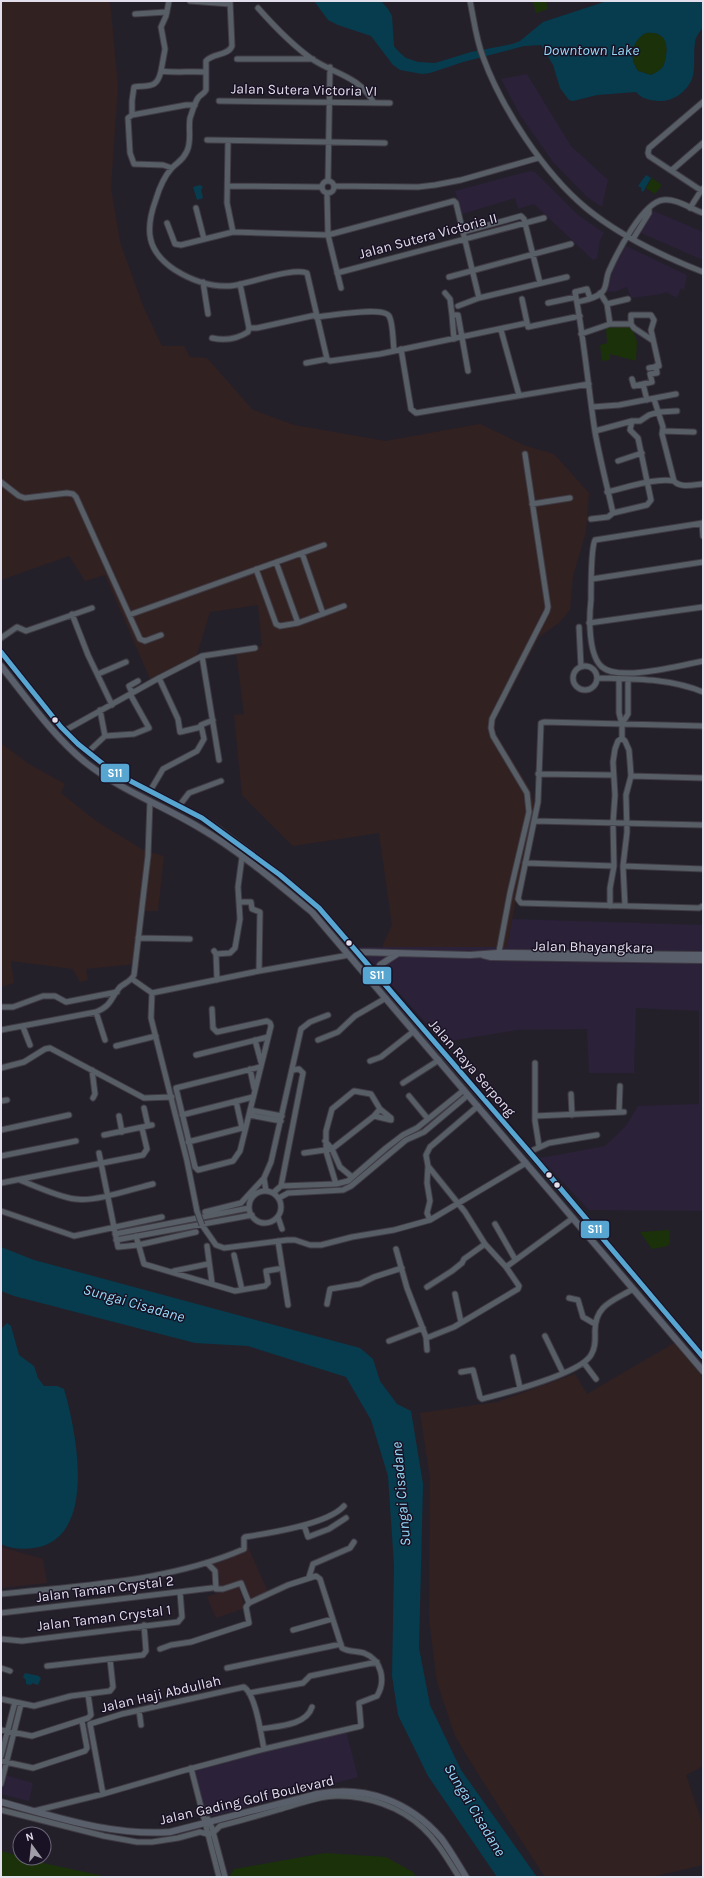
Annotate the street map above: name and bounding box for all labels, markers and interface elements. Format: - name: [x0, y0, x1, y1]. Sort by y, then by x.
- water label: Downtown Lake: [543, 41, 639, 59]
- street label: Jalan Sutera Victoria VI: [231, 80, 377, 100]
- street label: Jalan Sutera Victoria II: [357, 209, 499, 263]
- unlabelled marker: [50, 715, 60, 725]
- line badge: S11: [100, 763, 130, 783]
- text: S11: [108, 767, 122, 780]
- street label: Jalan Bhayangkara: [533, 937, 653, 957]
- unlabelled marker: [344, 938, 354, 948]
- line badge: S11: [362, 966, 392, 985]
- text: S11: [370, 969, 384, 982]
- street label: Jalan Raya Serpong: [425, 1016, 519, 1120]
- unlabelled marker: [544, 1170, 554, 1180]
- unlabelled marker: [552, 1180, 562, 1190]
- line badge: S11: [580, 1220, 610, 1239]
- text: S11: [588, 1223, 602, 1236]
- water label: Sungai Cisadane: [81, 1280, 187, 1326]
- water label: Sungai Cisadane: [387, 1441, 415, 1547]
- street label: Jalan Taman Crystal 2: [35, 1572, 175, 1606]
- street label: Jalan Taman Crystal 1: [36, 1601, 172, 1635]
- street label: Jalan Haji Abdullah: [99, 1672, 223, 1716]
- water label: Sungai Cisadane: [440, 1761, 510, 1859]
- street label: Jalan Gading Golf Boulevard: [158, 1772, 336, 1828]
- north arrow: [12, 1826, 52, 1866]
- text: N: [24, 1830, 35, 1844]

